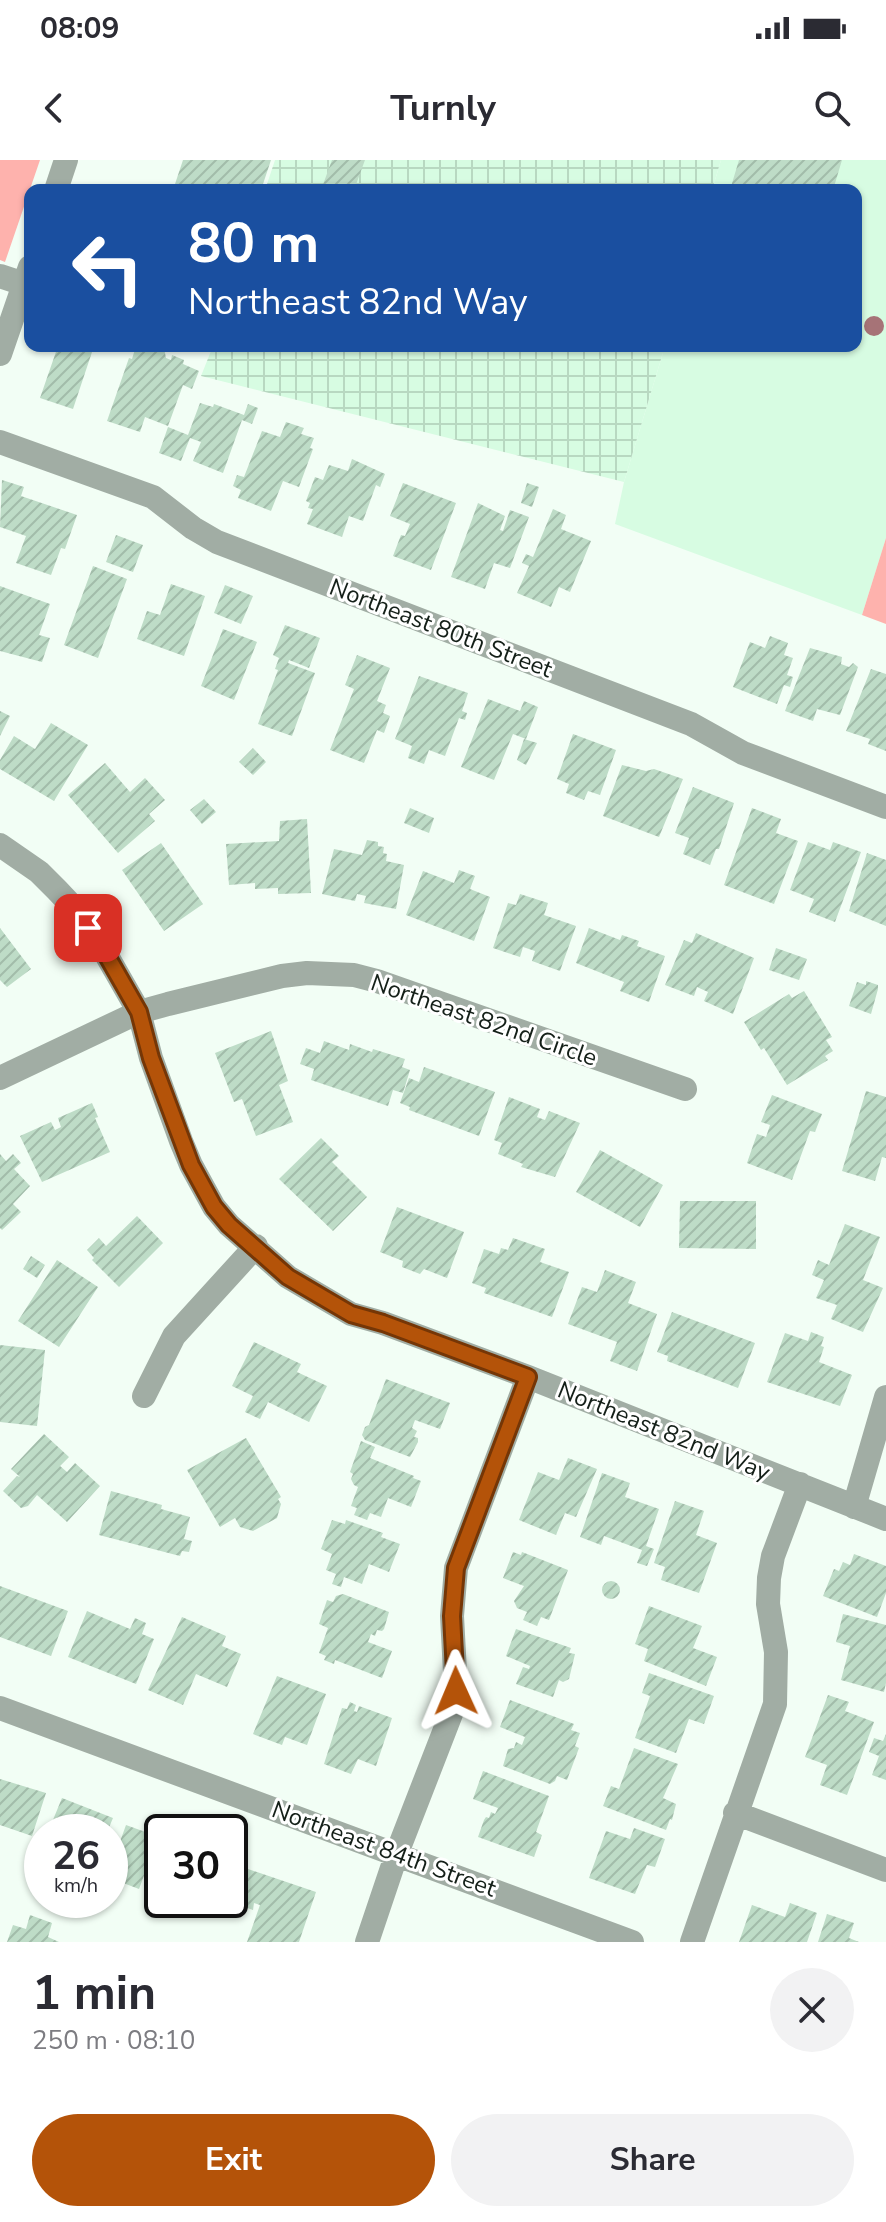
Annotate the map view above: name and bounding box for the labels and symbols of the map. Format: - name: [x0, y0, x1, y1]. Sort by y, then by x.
- street label: Northeast 80th Street: [325, 571, 558, 685]
- pin: [54, 894, 122, 962]
- street label: Northeast 82nd Circle: [367, 966, 601, 1074]
- street label: Northeast 82nd Way: [553, 1374, 776, 1488]
- position arrow: [414, 1649, 498, 1733]
- street label: Northeast 84th Street: [267, 1794, 501, 1905]
- speed limit sign: 30: [144, 1814, 248, 1918]

